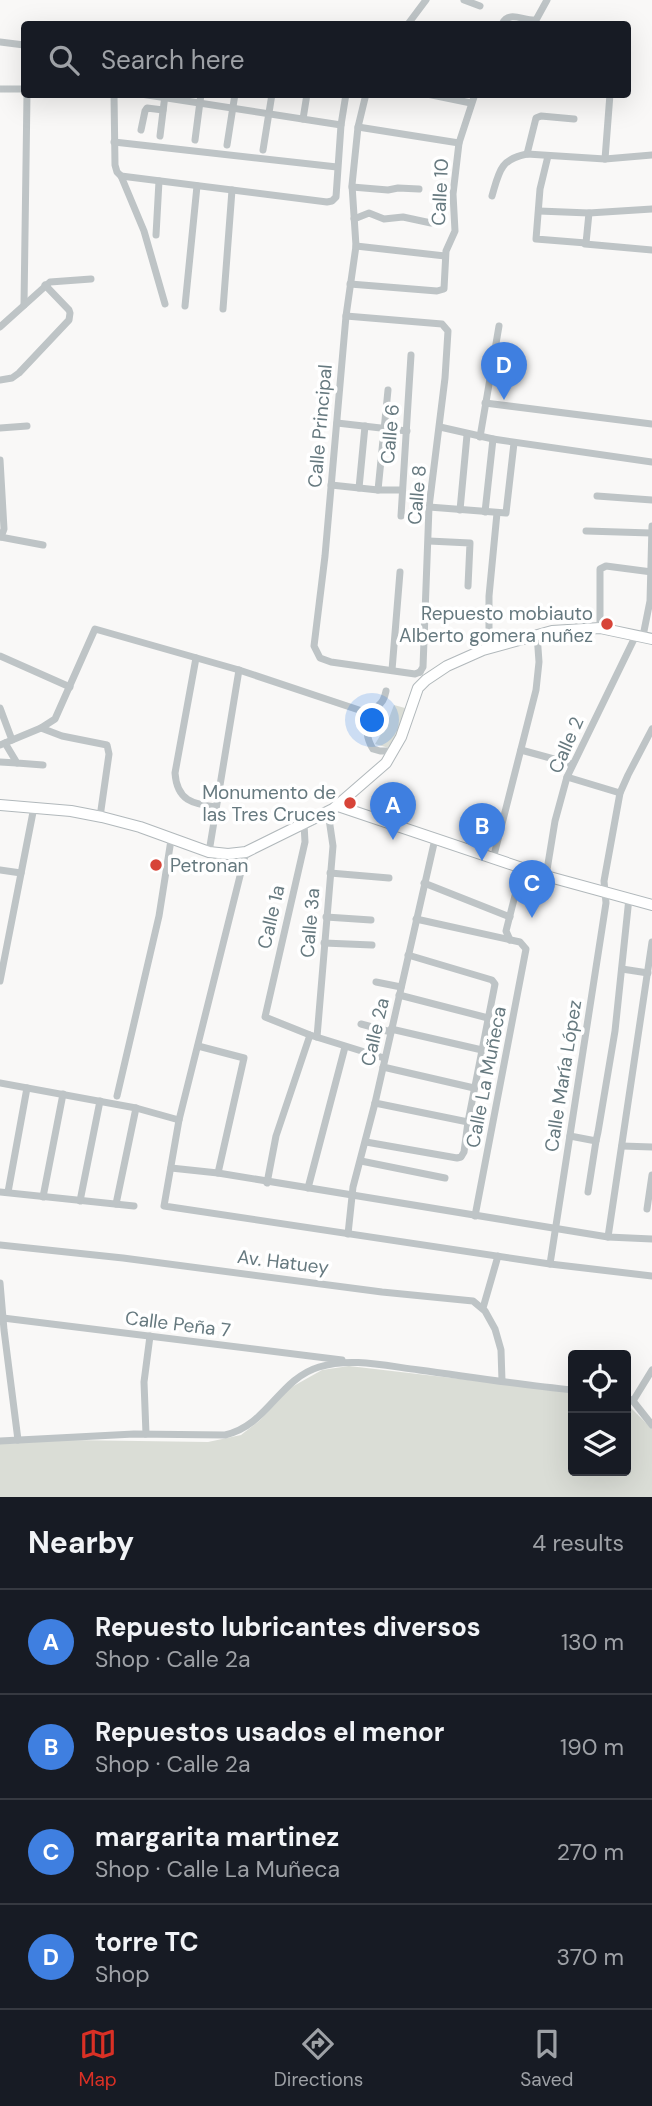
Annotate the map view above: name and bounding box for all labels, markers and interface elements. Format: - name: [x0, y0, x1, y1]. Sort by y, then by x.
- search box: [21, 21, 631, 98]
- icon: search: [45, 41, 83, 79]
- text: Search here: [101, 43, 244, 77]
- street label: Calle 10: [426, 158, 454, 226]
- pin: D: [481, 342, 527, 400]
- street label: Calle Principal: [302, 363, 338, 489]
- street label: Calle 6: [375, 403, 405, 465]
- street label: Calle 8: [402, 464, 432, 526]
- place label: Repuesto mobiauto Alberto gomera nuñez: [399, 601, 593, 648]
- marker: Repuesto mobiauto Alberto gomera nuñez: [599, 616, 615, 632]
- your location: [355, 703, 389, 737]
- street label: Calle 2: [543, 713, 589, 777]
- place label: Monumento de las Tres Cruces: [202, 780, 336, 827]
- pin: A: [370, 782, 416, 840]
- marker: Monumento de las Tres Cruces: [342, 795, 358, 811]
- pin: B: [459, 803, 505, 861]
- place label: Petronan: [170, 853, 248, 878]
- marker: Petronan: [148, 857, 164, 873]
- pin: C: [509, 860, 555, 918]
- street label: Calle 1a: [252, 883, 290, 951]
- street label: Calle 3a: [295, 887, 325, 959]
- street label: Calle 2a: [355, 995, 395, 1069]
- street label: Calle María López: [539, 998, 587, 1154]
- street label: Calle La Muñeca: [460, 1004, 512, 1150]
- street label: Av. Hatuey: [236, 1244, 331, 1280]
- street label: Calle Peña 7: [124, 1305, 232, 1343]
- map controls: [568, 1350, 631, 1476]
- button: locate: [568, 1350, 631, 1413]
- button: layers: [568, 1413, 631, 1476]
- text: Nearby: [28, 1523, 134, 1562]
- text: 4 results: [532, 1528, 624, 1558]
- text: Repuesto lubricantes diversos: [95, 1610, 481, 1644]
- text: A: [43, 1627, 59, 1657]
- text: 130 m: [561, 1627, 624, 1657]
- text: Shop · Calle 2a: [95, 1644, 251, 1674]
- text: Repuestos usados el menor: [95, 1715, 444, 1749]
- text: B: [44, 1732, 58, 1762]
- text: 190 m: [560, 1732, 624, 1762]
- text: Shop · Calle 2a: [95, 1749, 251, 1779]
- text: margarita martinez: [95, 1820, 339, 1854]
- text: C: [43, 1837, 59, 1867]
- text: 270 m: [557, 1837, 624, 1867]
- text: Shop · Calle La Muñeca: [95, 1854, 340, 1884]
- text: torre TC: [95, 1925, 199, 1959]
- text: D: [43, 1942, 59, 1972]
- text: 370 m: [556, 1942, 624, 1972]
- text: Shop: [95, 1959, 150, 1989]
- tab: Map: [79, 2025, 117, 2092]
- tab: Directions: [274, 2025, 363, 2092]
- tab: Saved: [520, 2025, 573, 2092]

